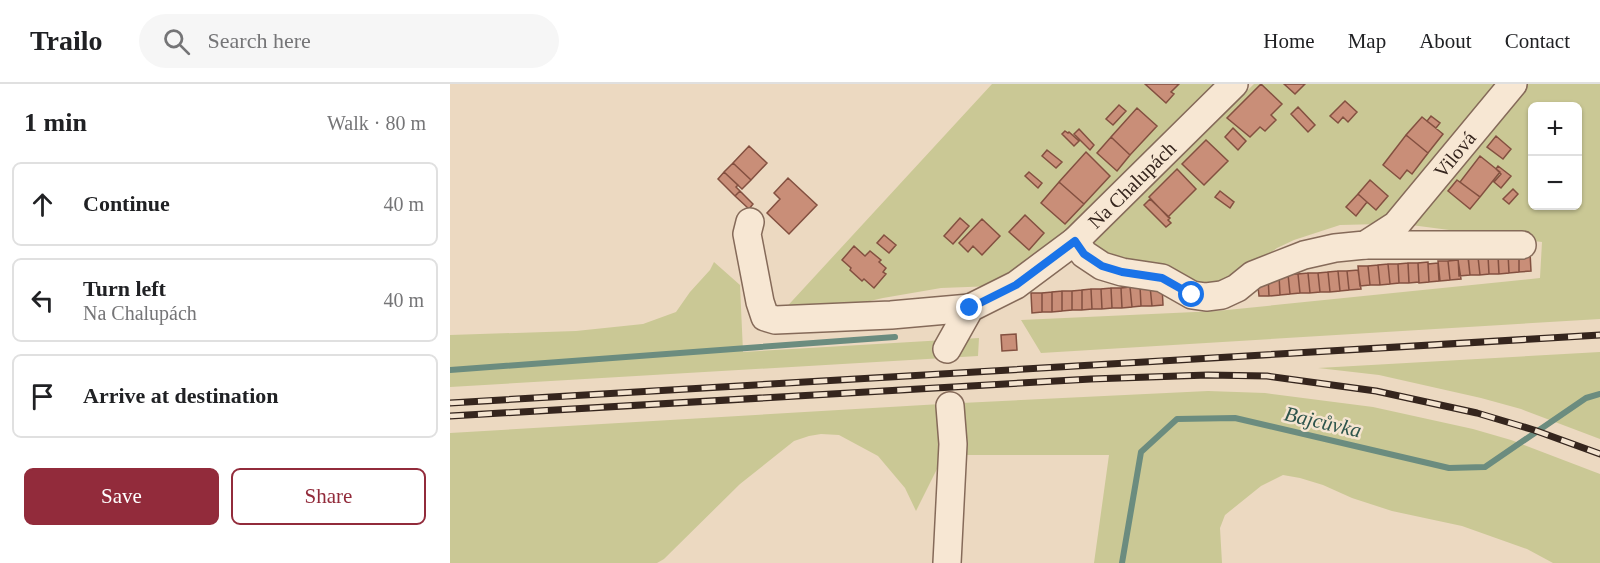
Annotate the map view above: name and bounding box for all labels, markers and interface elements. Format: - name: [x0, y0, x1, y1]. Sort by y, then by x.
- search box: [139, 14, 559, 68]
- text: Trailo: [30, 25, 103, 56]
- icon: search: [160, 25, 193, 58]
- text: Search here: [208, 28, 311, 53]
- text: Home: [1263, 29, 1315, 53]
- text: Map: [1348, 29, 1386, 53]
- text: About: [1419, 29, 1472, 53]
- text: Contact: [1505, 29, 1570, 53]
- map controls: [1528, 102, 1582, 210]
- button: +: [1528, 102, 1582, 156]
- text: 1 min: [24, 108, 87, 137]
- text: Walk · 80 m: [327, 112, 426, 134]
- street label: Vilová: [1429, 127, 1480, 182]
- street label: Na Chalupách: [1084, 137, 1180, 233]
- button: −: [1528, 156, 1582, 210]
- icon: ahead: [26, 188, 59, 221]
- text: Continue: [83, 191, 170, 216]
- text: 40 m: [383, 193, 424, 215]
- text: Turn left: [83, 276, 166, 301]
- route start: [1178, 281, 1204, 307]
- icon: left: [26, 284, 59, 317]
- text: 40 m: [383, 289, 424, 311]
- route end: [956, 294, 982, 320]
- text: Na Chalupách: [83, 302, 197, 324]
- icon: arrive: [26, 380, 59, 413]
- text: Arrive at destination: [83, 383, 279, 408]
- water label: Bajcůvka: [1282, 402, 1364, 442]
- button: Save: [24, 468, 219, 525]
- button: Share: [231, 468, 426, 525]

